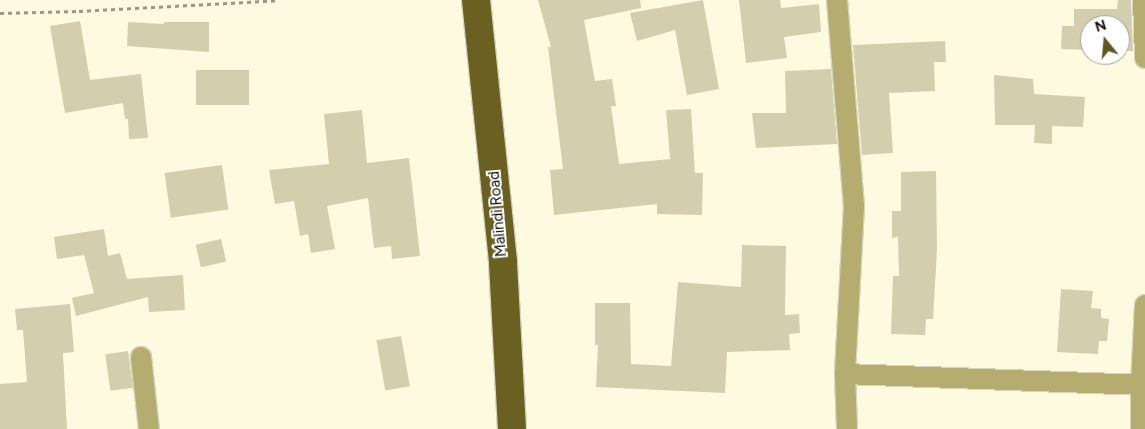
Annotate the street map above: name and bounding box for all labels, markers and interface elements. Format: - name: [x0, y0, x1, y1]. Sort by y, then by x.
- north arrow: [1080, 15, 1130, 65]
- text: N: [1093, 16, 1108, 36]
- street label: Malindi Road: [485, 170, 511, 258]

